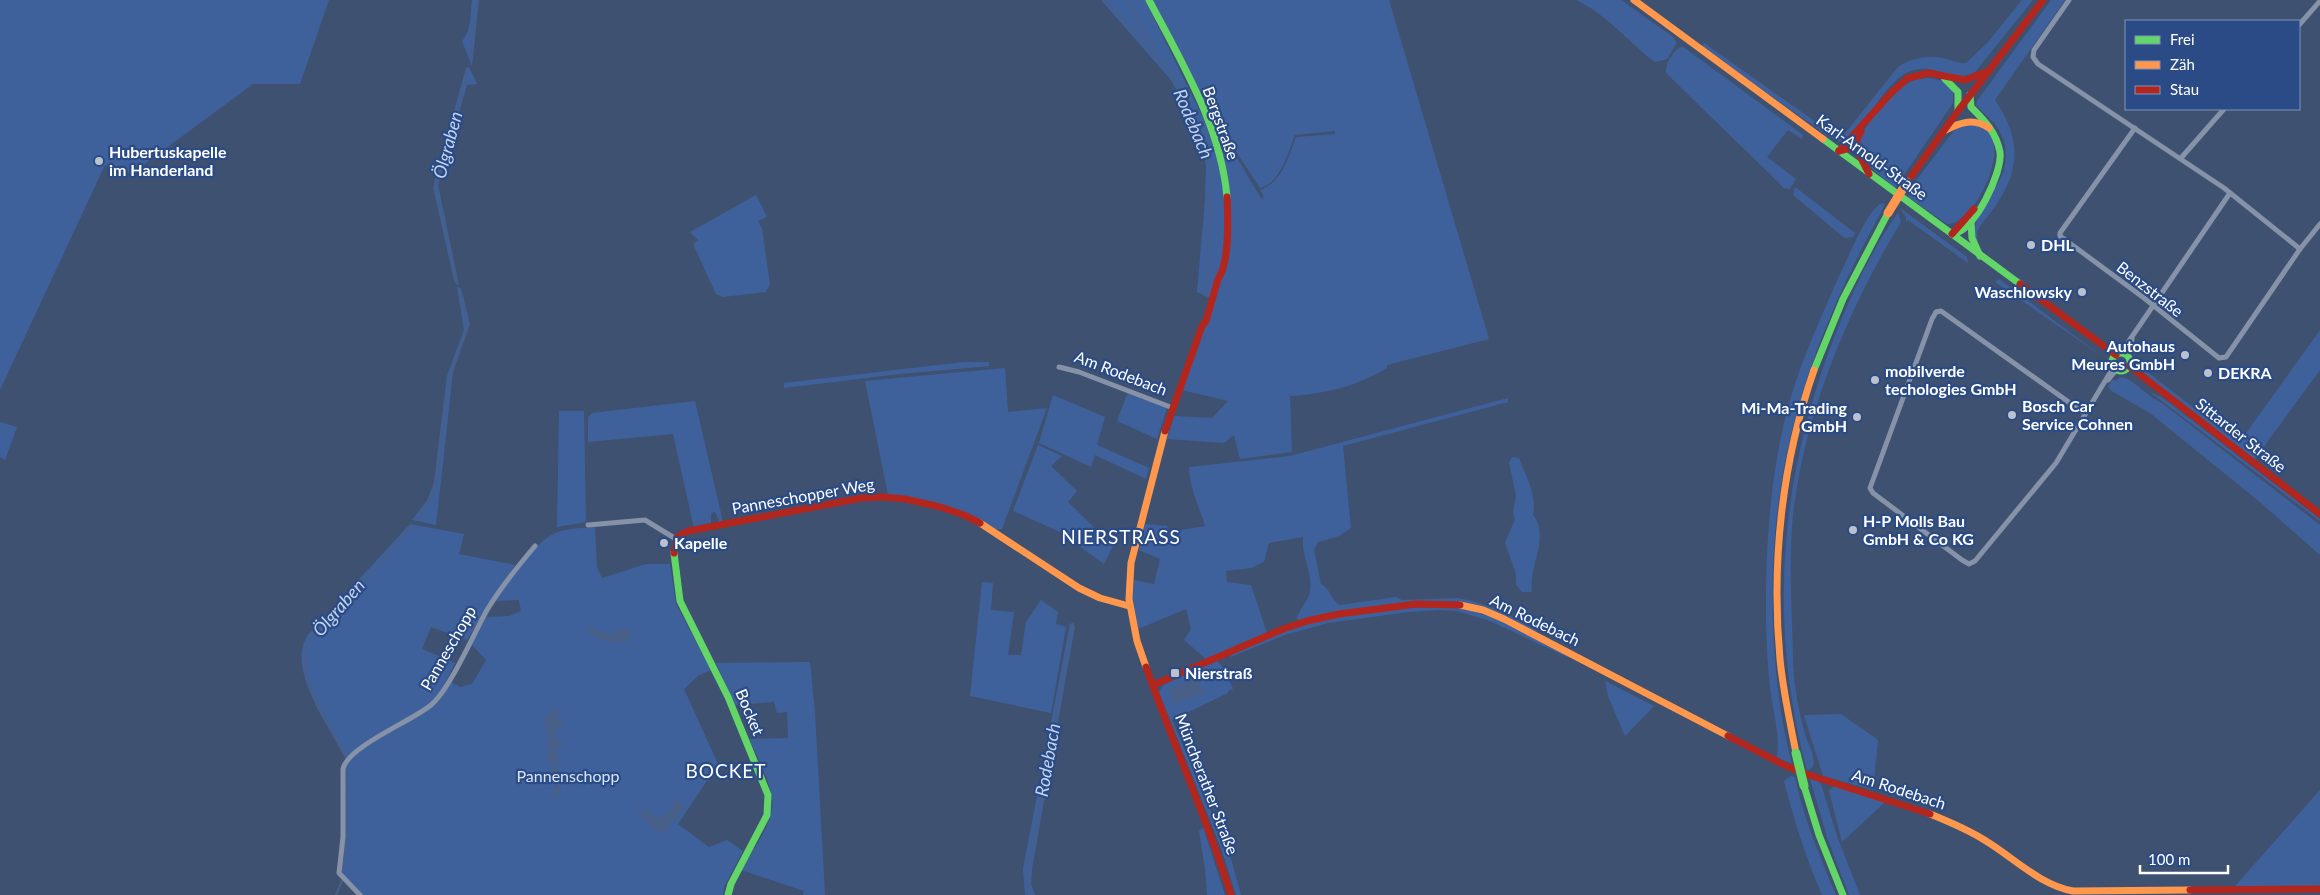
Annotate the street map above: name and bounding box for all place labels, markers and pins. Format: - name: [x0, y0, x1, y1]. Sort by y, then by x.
- place label: Hubertuskapelle im Handerland: [109, 142, 227, 179]
- marker: Hubertuskapelle im Handerland: [93, 155, 105, 167]
- place label: DHL: [2041, 235, 2074, 254]
- marker: DHL: [2025, 239, 2037, 251]
- place label: Waschlowsky: [1974, 282, 2073, 301]
- marker: Waschlowsky: [2076, 286, 2088, 298]
- place label: Autohaus Meures GmbH: [2071, 336, 2175, 373]
- marker: Autohaus Meures GmbH: [2179, 349, 2191, 361]
- place label: mobilverde techologies GmbH: [1885, 361, 2017, 398]
- place label: DEKRA: [2218, 363, 2273, 382]
- marker: DEKRA: [2202, 367, 2214, 379]
- marker: mobilverde techologies GmbH: [1869, 374, 1881, 386]
- place label: Bosch Car Service Cohnen: [2022, 396, 2133, 433]
- place label: Mi-Ma-Trading GmbH: [1741, 398, 1848, 435]
- marker: Bosch Car Service Cohnen: [2006, 409, 2018, 421]
- marker: Mi-Ma-Trading GmbH: [1851, 411, 1863, 423]
- place label: H-P Molls Bau GmbH & Co KG: [1863, 511, 1974, 548]
- marker: H-P Molls Bau GmbH & Co KG: [1847, 524, 1859, 536]
- place label: Kapelle: [674, 533, 728, 552]
- marker: Kapelle: [658, 537, 670, 549]
- place label: Nierstraß: [1185, 663, 1253, 682]
- marker: Nierstraß: [1169, 667, 1181, 679]

